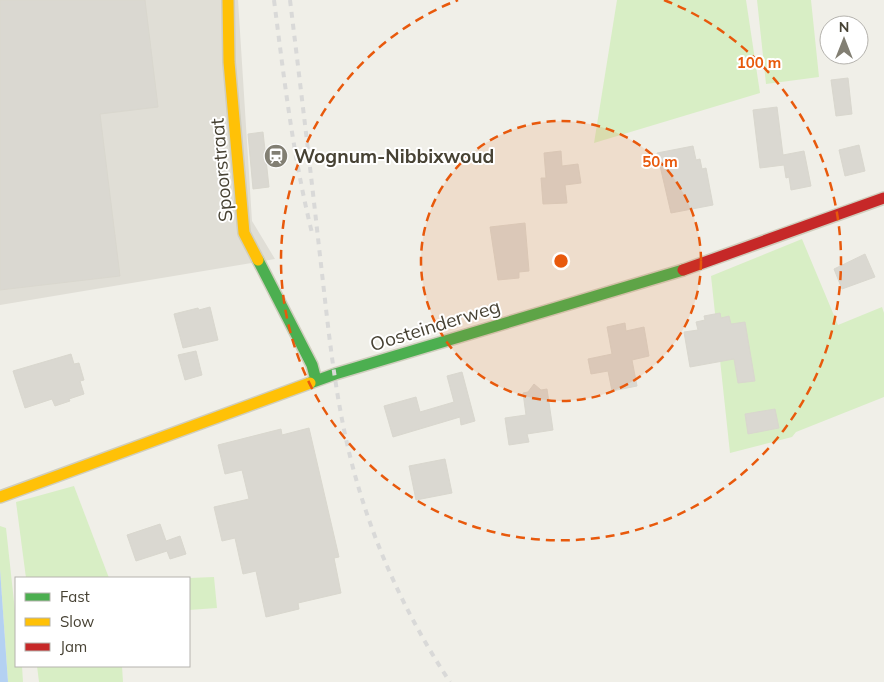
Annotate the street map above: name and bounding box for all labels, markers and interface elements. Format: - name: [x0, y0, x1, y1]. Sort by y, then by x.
- north arrow: [819, 15, 869, 65]
- text: N: [839, 18, 849, 36]
- text: 100 m: [737, 53, 781, 72]
- street label: Spoorstraat: [204, 117, 237, 223]
- station icon: Wognum-Nibbixwoud: [263, 143, 289, 169]
- place label: Wognum-Nibbixwoud: [294, 144, 494, 168]
- text: 50 m: [642, 152, 678, 171]
- centre of rings: [552, 252, 570, 270]
- street label: Oosteinderweg: [367, 294, 503, 356]
- legend: [15, 577, 190, 667]
- text: Fast: [60, 587, 90, 606]
- text: Slow: [60, 612, 94, 631]
- text: Jam: [60, 637, 87, 656]

